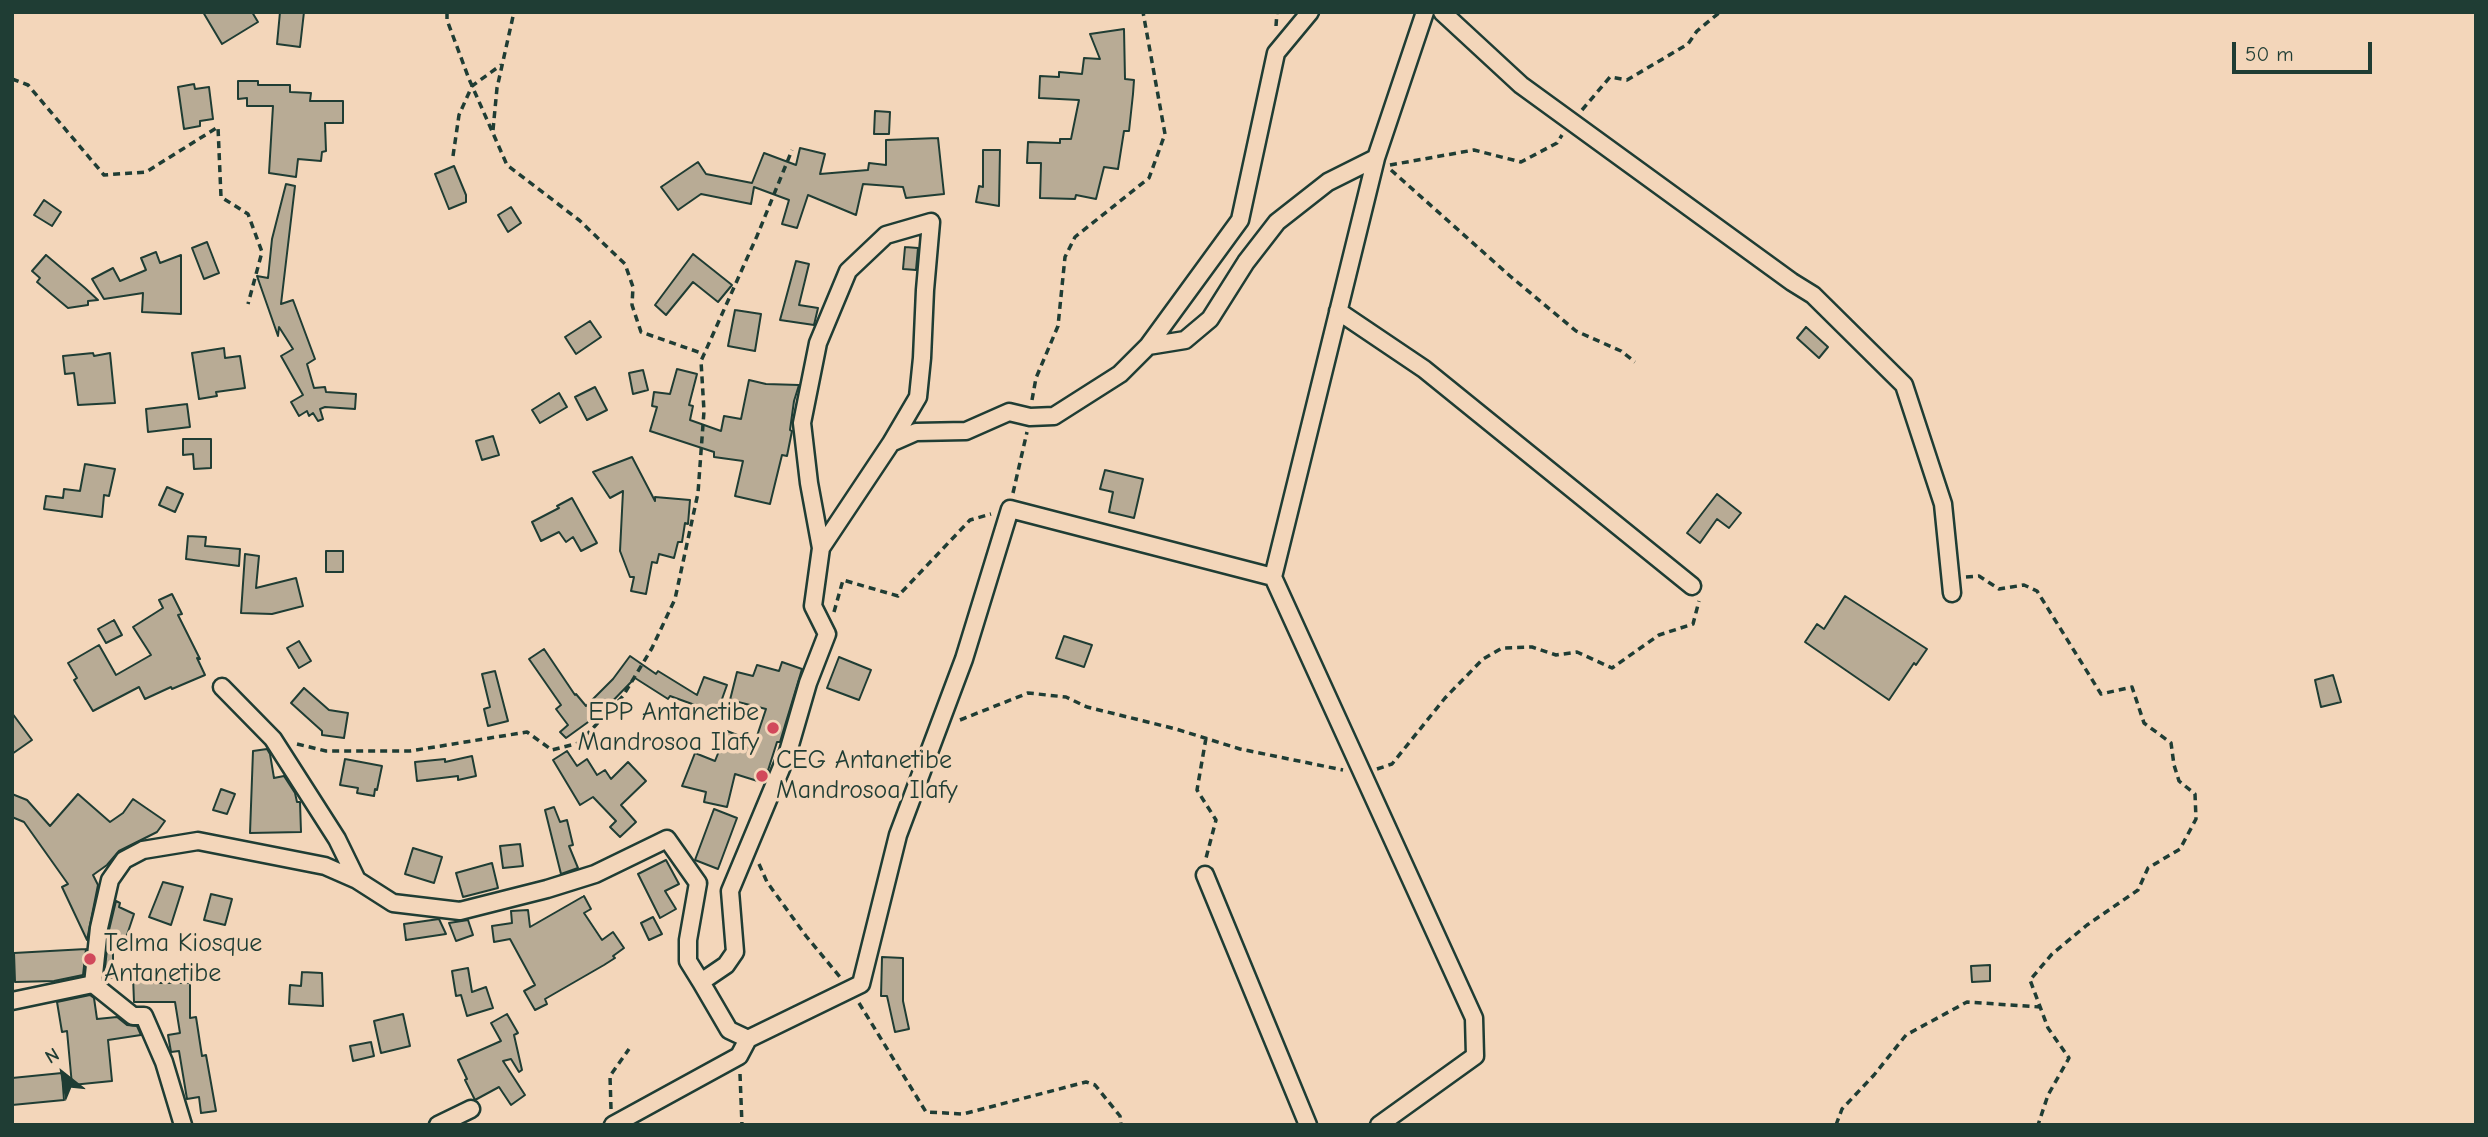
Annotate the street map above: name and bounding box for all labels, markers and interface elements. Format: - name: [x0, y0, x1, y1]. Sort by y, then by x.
- scale bar: [2236, 28, 2376, 72]
- text: 50 m: [2245, 42, 2294, 66]
- place label: EPP Antanetibe Mandrosoa Ilafy: [577, 697, 759, 758]
- marker: EPP Antanetibe Mandrosoa Ilafy: [765, 720, 781, 736]
- place label: CEG Antanetibe Mandrosoa Ilafy: [776, 745, 958, 806]
- marker: CEG Antanetibe Mandrosoa Ilafy: [754, 768, 770, 784]
- place label: Telma Kiosque Antanetibe: [104, 928, 262, 990]
- marker: Telma Kiosque Antanetibe: [82, 951, 98, 967]
- north arrow: [28, 1039, 98, 1109]
- text: N: [41, 1043, 63, 1069]

